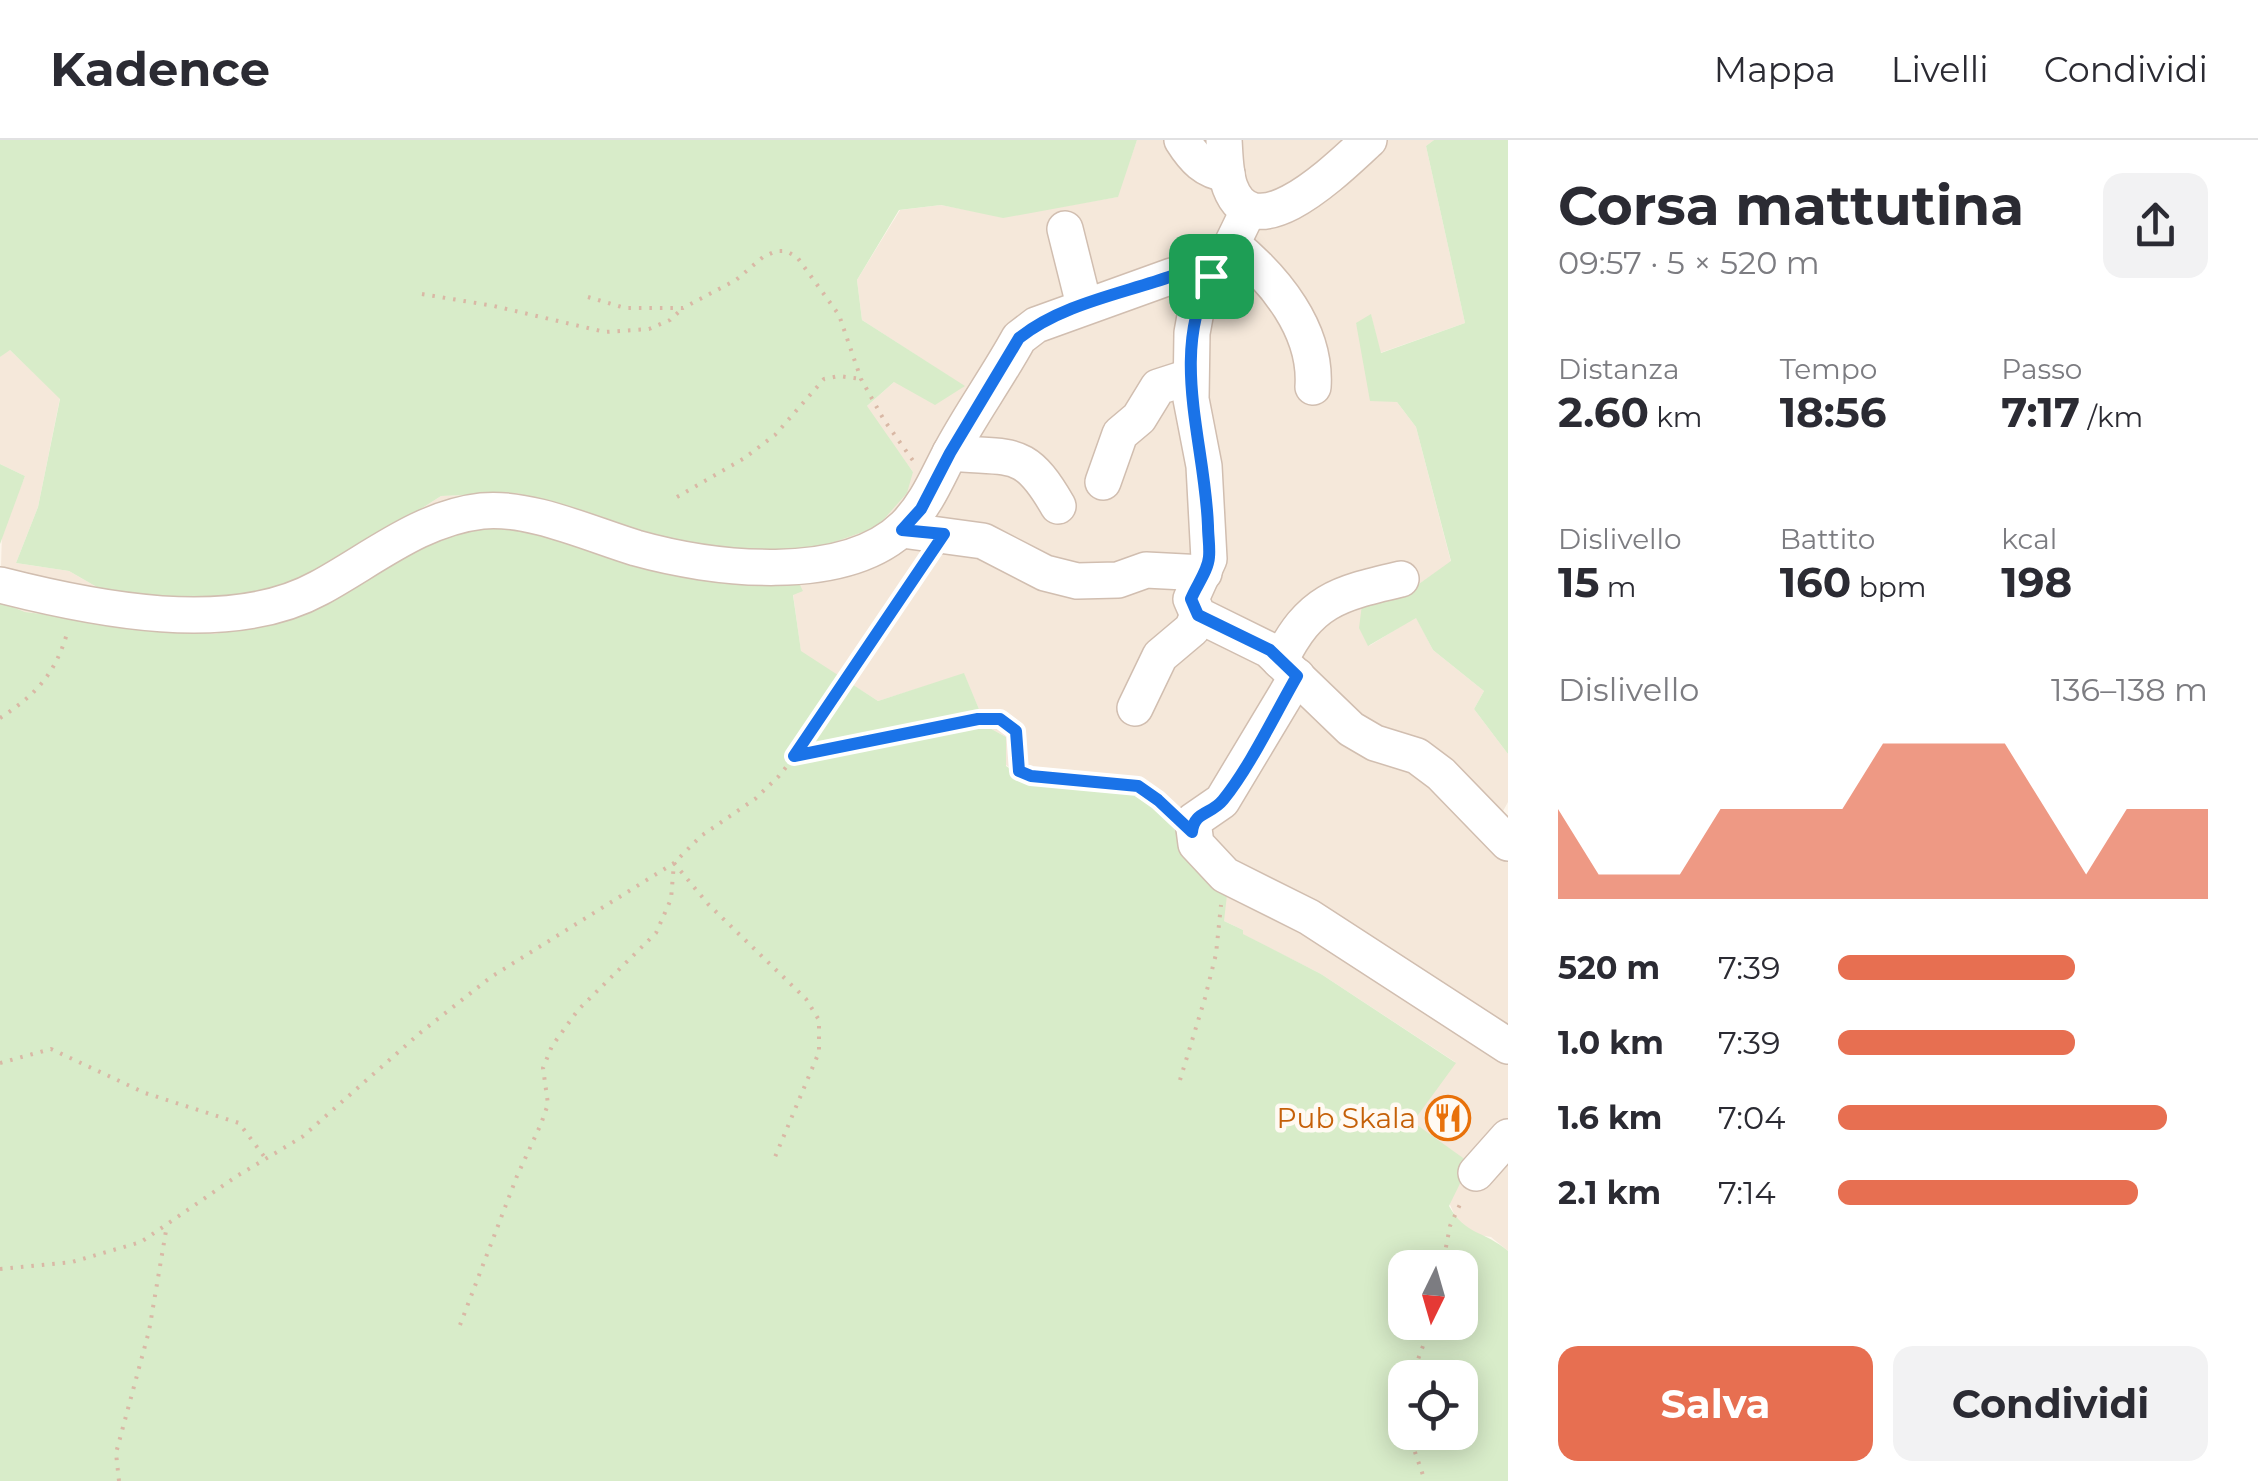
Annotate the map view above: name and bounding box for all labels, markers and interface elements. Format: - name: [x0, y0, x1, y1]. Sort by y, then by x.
- text: Kadence: [50, 40, 270, 98]
- text: Mappa: [1714, 48, 1836, 91]
- text: Livelli: [1891, 48, 1989, 91]
- text: Condividi: [2044, 48, 2208, 91]
- text: Corsa mattutina: [1558, 172, 2024, 239]
- button: share: [2103, 173, 2208, 278]
- pin: [1169, 234, 1254, 319]
- text: 09:57 · 5 × 520 m: [1558, 243, 1820, 282]
- icon: arrive: [1184, 249, 1239, 304]
- text: Distanza: [1558, 352, 1679, 386]
- text: Tempo: [1780, 352, 1877, 386]
- text: Passo: [2001, 352, 2082, 386]
- text: 2.60: [1558, 386, 1649, 438]
- text: 18:56: [1780, 386, 1887, 438]
- text: 7:17: [2001, 386, 2080, 438]
- text: km: [1649, 400, 1703, 434]
- text: /km: [2080, 400, 2143, 434]
- text: Dislivello: [1558, 522, 1682, 556]
- text: Battito: [1780, 522, 1875, 556]
- text: kcal: [2001, 522, 2057, 556]
- text: 15: [1558, 556, 1599, 608]
- text: 160: [1780, 556, 1851, 608]
- text: 198: [2001, 556, 2072, 608]
- text: m: [1599, 570, 1637, 604]
- text: bpm: [1851, 570, 1926, 604]
- text: Dislivello: [1558, 670, 1699, 709]
- text: 136–138 m: [2051, 670, 2208, 709]
- text: 520 m: [1558, 948, 1660, 987]
- text: 7:39: [1718, 948, 1781, 987]
- text: 1.0 km: [1558, 1023, 1664, 1062]
- text: 7:39: [1718, 1023, 1781, 1062]
- restaurant icon: Pub Skala: [1425, 1095, 1471, 1141]
- text: 1.6 km: [1558, 1098, 1662, 1137]
- text: 7:04: [1718, 1098, 1785, 1137]
- place label: Pub Skala: [1277, 1101, 1416, 1135]
- text: 2.1 km: [1558, 1173, 1661, 1212]
- text: 7:14: [1718, 1173, 1776, 1212]
- north arrow: [1388, 1250, 1478, 1340]
- map controls: [1388, 1250, 1478, 1450]
- button: Salva: [1558, 1346, 1873, 1461]
- button: Condividi: [1893, 1346, 2208, 1461]
- button: locate: [1388, 1360, 1478, 1450]

